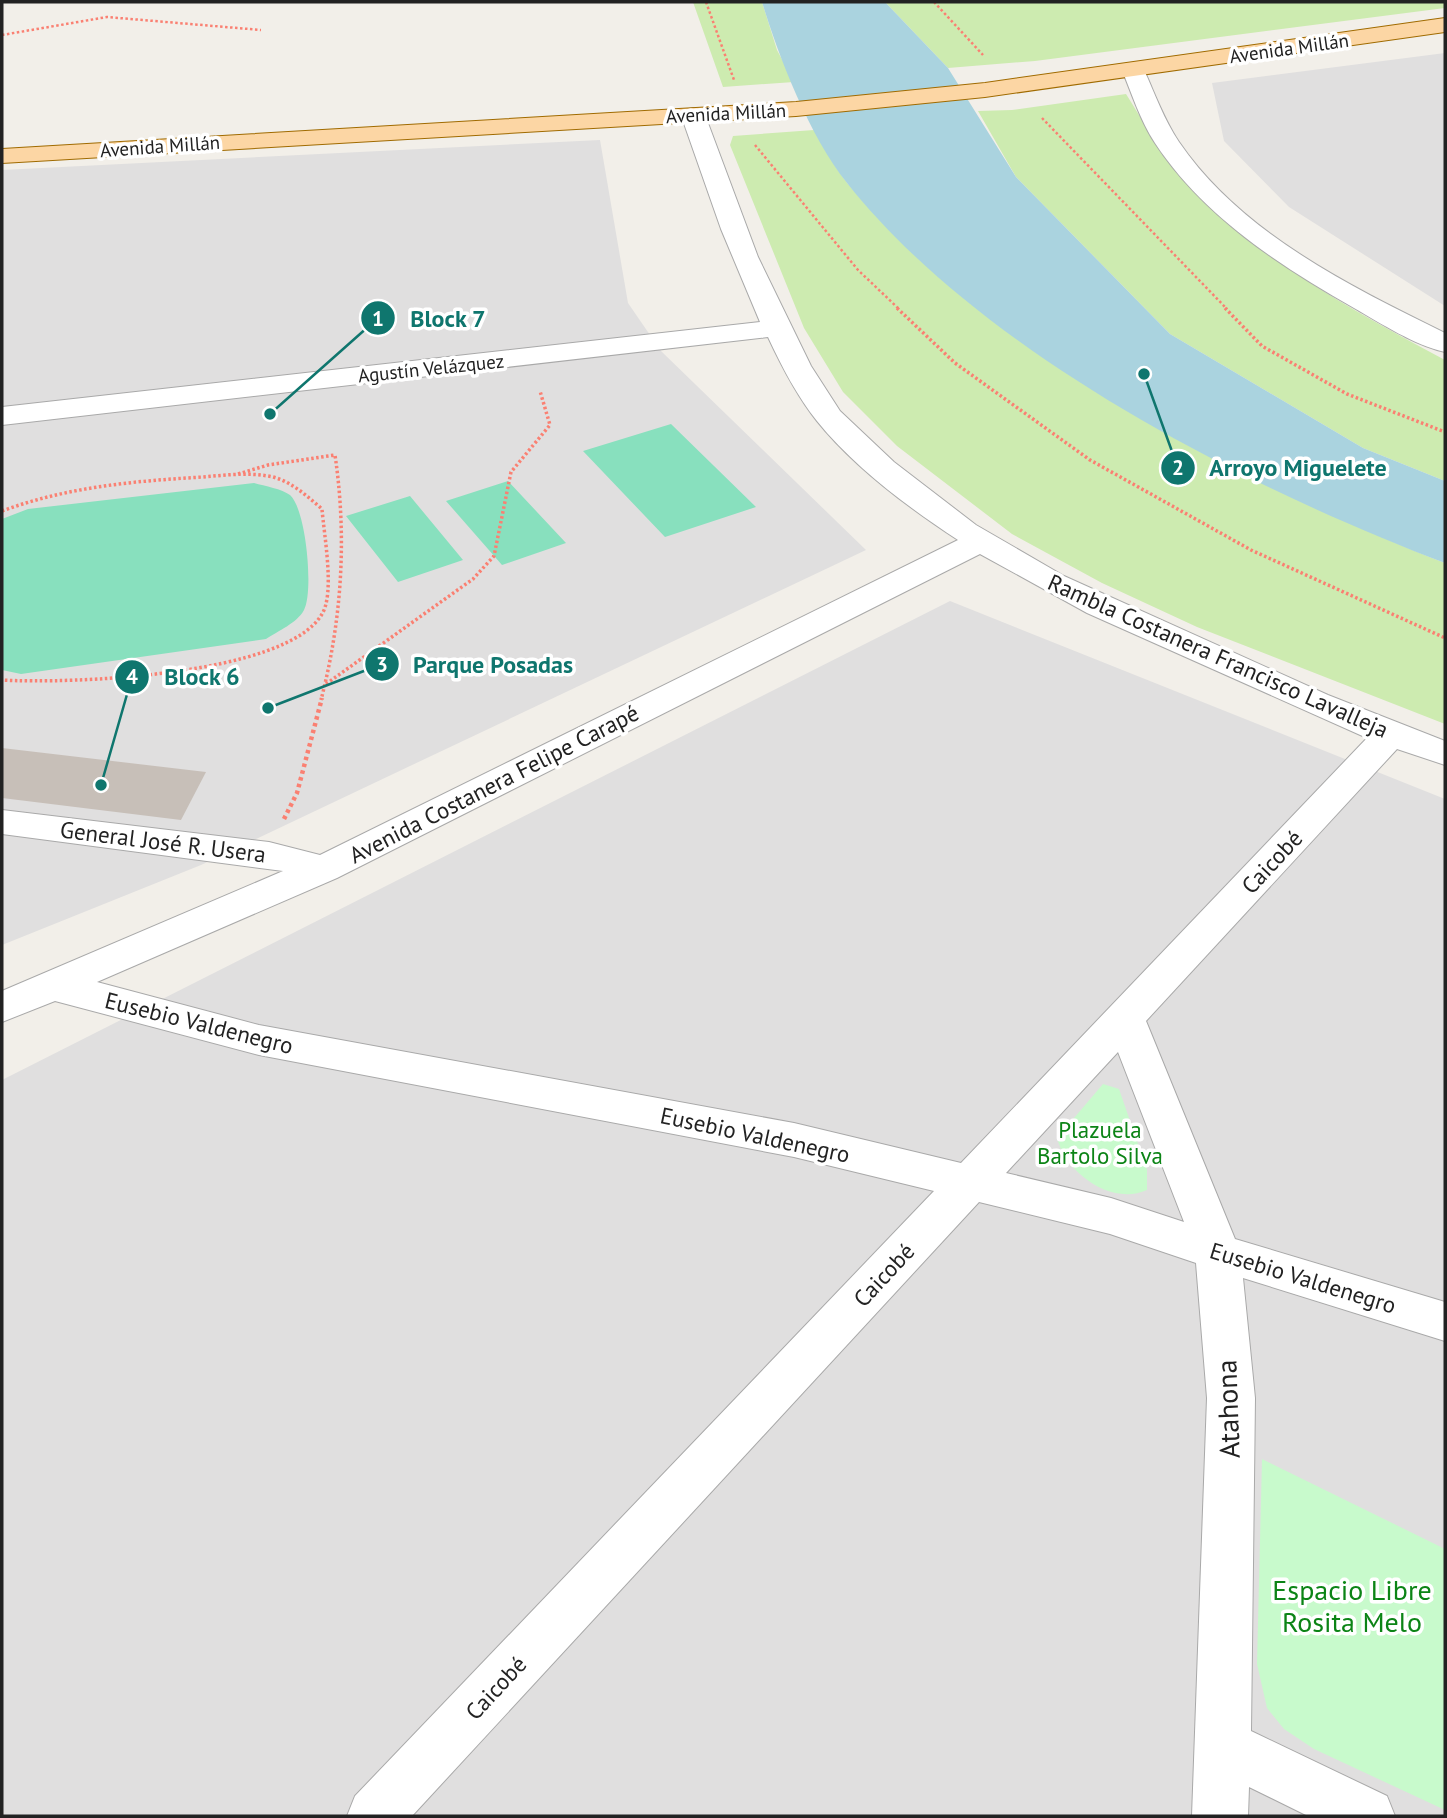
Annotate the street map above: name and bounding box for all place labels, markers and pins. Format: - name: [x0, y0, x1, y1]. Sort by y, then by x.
- callout: Block 7: [361, 296, 500, 341]
- callout: Arroyo Miguelete: [1161, 445, 1401, 490]
- callout: Parque Posadas: [364, 642, 587, 687]
- callout: Block 6: [115, 654, 254, 699]

